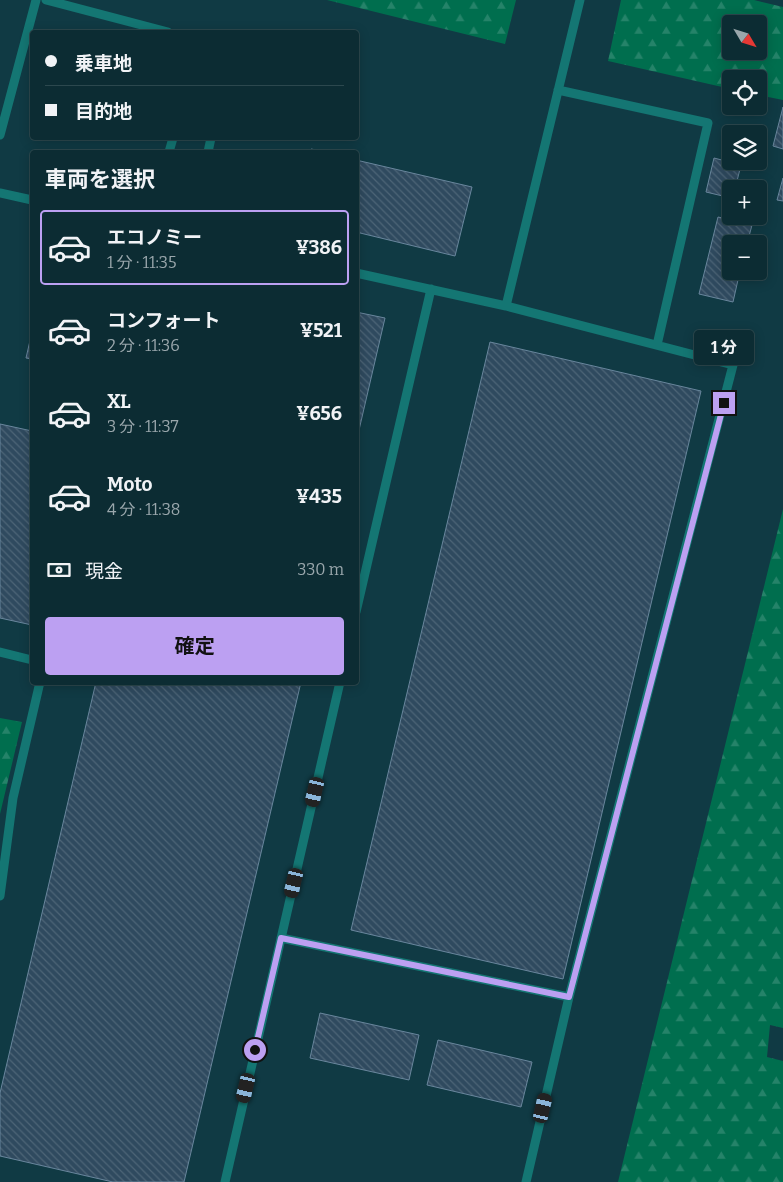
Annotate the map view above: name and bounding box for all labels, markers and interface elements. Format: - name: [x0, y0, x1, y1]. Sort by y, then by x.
- north arrow: [722, 15, 768, 60]
- map controls: [722, 15, 767, 280]
- text: 乗車地: [75, 52, 132, 75]
- button: locate: [722, 70, 767, 115]
- text: 目的地: [75, 100, 132, 123]
- button: layers: [722, 125, 767, 170]
- text: 車両を選択: [45, 166, 155, 193]
- button: +: [722, 180, 767, 225]
- icon: car: [47, 225, 92, 270]
- text: エコノミー: [107, 226, 202, 249]
- button: −: [722, 235, 767, 280]
- text: ¥386: [296, 236, 342, 259]
- text: 1 分 · 11:35: [107, 253, 177, 272]
- icon: car: [47, 308, 92, 353]
- text: コンフォート: [107, 309, 220, 332]
- text: ¥521: [300, 319, 342, 342]
- callout: 1 分: [694, 330, 754, 366]
- text: 2 分 · 11:36: [107, 336, 180, 355]
- text: 1 分: [711, 338, 737, 357]
- text: XL: [107, 390, 131, 413]
- icon: car: [47, 391, 92, 436]
- route end: [713, 392, 735, 414]
- text: ¥656: [296, 402, 342, 425]
- text: 3 分 · 11:37: [107, 417, 179, 436]
- text: Moto: [107, 473, 153, 496]
- icon: car: [47, 474, 92, 519]
- text: ¥435: [296, 485, 342, 508]
- text: 4 分 · 11:38: [107, 500, 180, 519]
- icon: cash: [45, 556, 73, 584]
- text: 現金: [85, 560, 123, 583]
- text: 330 m: [297, 560, 344, 579]
- button: 確定: [45, 617, 344, 675]
- car: [304, 776, 325, 808]
- car: [283, 867, 304, 899]
- route start: [244, 1039, 266, 1061]
- car: [235, 1072, 256, 1104]
- car: [532, 1092, 553, 1124]

